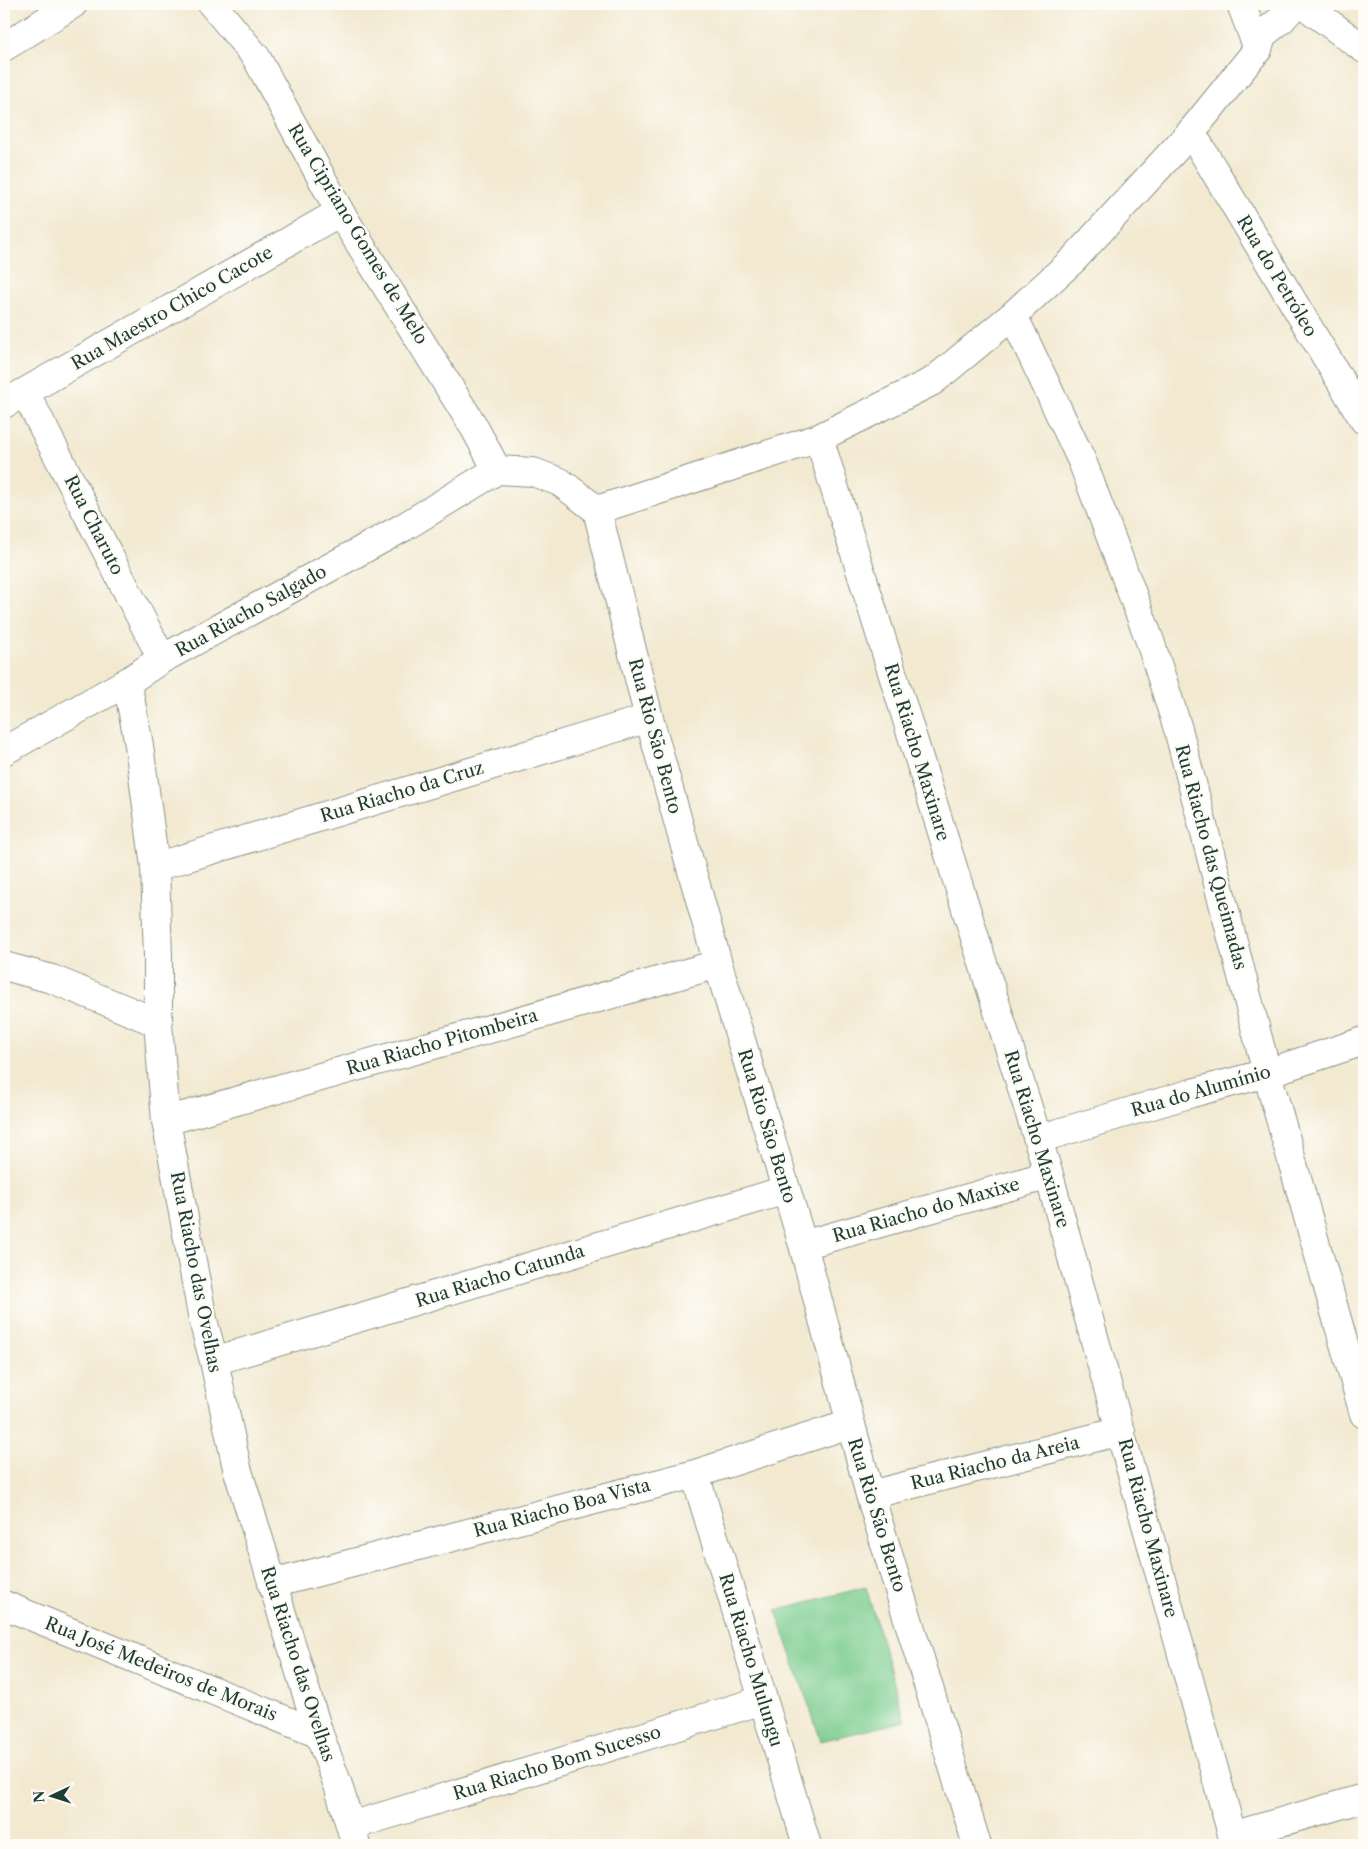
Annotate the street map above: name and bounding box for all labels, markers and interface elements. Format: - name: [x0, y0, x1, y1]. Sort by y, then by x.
- street label: Rua Cipriano Gomes de Melo: [283, 120, 433, 348]
- street label: Rua do Petróleo: [1232, 211, 1322, 341]
- street label: Rua Maestro Chico Cacote: [67, 241, 277, 375]
- street label: Rua Charuto: [59, 471, 129, 579]
- street label: Rua Riacho Salgado: [172, 560, 330, 662]
- street label: Rua Rio São Bento: [624, 656, 686, 816]
- street label: Rua Riacho Maxinare: [879, 660, 955, 844]
- street label: Rua Riacho das Queimadas: [1170, 742, 1252, 972]
- street label: Rua Riacho da Cruz: [318, 757, 486, 827]
- street label: Rua Riacho Pitombeira: [344, 1004, 541, 1080]
- street label: Rua Rio São Bento: [733, 1046, 801, 1206]
- street label: Rua Riacho Maxinare: [999, 1047, 1075, 1231]
- street label: Rua do Alumínio: [1129, 1061, 1273, 1121]
- street label: Rua Riacho das Ovelhas: [166, 1170, 226, 1374]
- street label: Rua Riacho do Maxixe: [830, 1173, 1022, 1247]
- street label: Rua Riacho Catunda: [413, 1240, 588, 1312]
- street label: Rua Riacho da Areia: [908, 1431, 1082, 1495]
- street label: Rua Rio São Bento: [843, 1435, 911, 1595]
- street label: Rua Riacho Maxinare: [1113, 1436, 1183, 1620]
- street label: Rua Riacho Boa Vista: [471, 1474, 653, 1542]
- street label: Rua Riacho das Ovelhas: [256, 1563, 340, 1765]
- street label: Rua Riacho Mulungu: [714, 1571, 788, 1749]
- street label: Rua José Medeiros de Morais: [42, 1612, 280, 1726]
- street label: Rua Riacho Bom Sucesso: [450, 1721, 664, 1805]
- north arrow: [28, 1772, 78, 1822]
- text: N: [30, 1790, 48, 1804]

